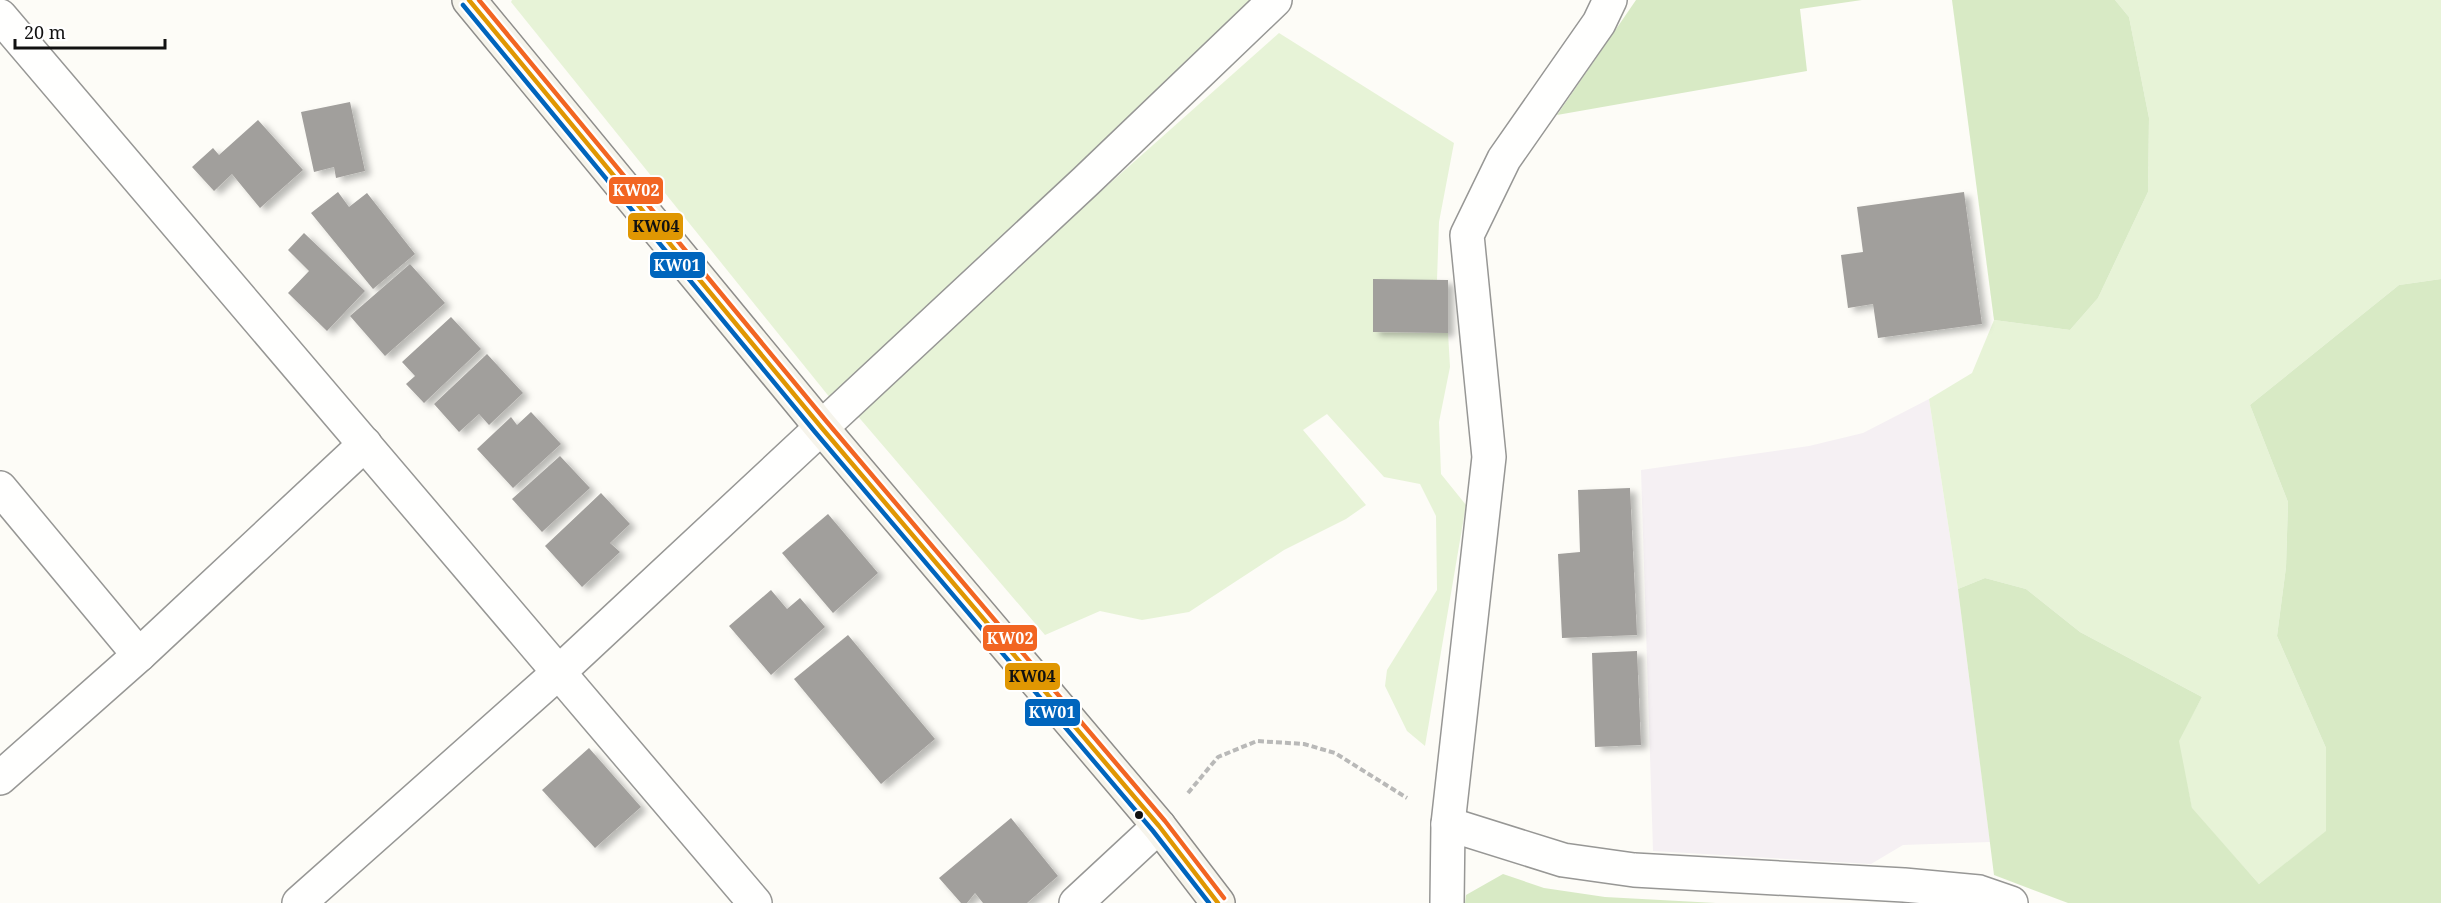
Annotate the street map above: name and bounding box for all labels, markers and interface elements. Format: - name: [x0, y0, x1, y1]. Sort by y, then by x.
- scale bar: [15, 12, 165, 50]
- text: 20 m: [24, 20, 66, 44]
- line badge: KW02: [608, 176, 664, 205]
- text: KW02: [613, 179, 659, 201]
- line badge: KW04: [627, 212, 684, 241]
- text: KW04: [633, 215, 679, 237]
- line badge: KW01: [649, 251, 706, 279]
- text: KW01: [654, 254, 700, 276]
- line badge: KW02: [982, 624, 1038, 652]
- text: KW02: [987, 627, 1033, 649]
- line badge: KW04: [1004, 662, 1061, 691]
- text: KW04: [1009, 665, 1055, 687]
- line badge: KW01: [1024, 698, 1081, 727]
- text: KW01: [1029, 701, 1075, 723]
- unlabelled marker: [1133, 809, 1145, 821]

